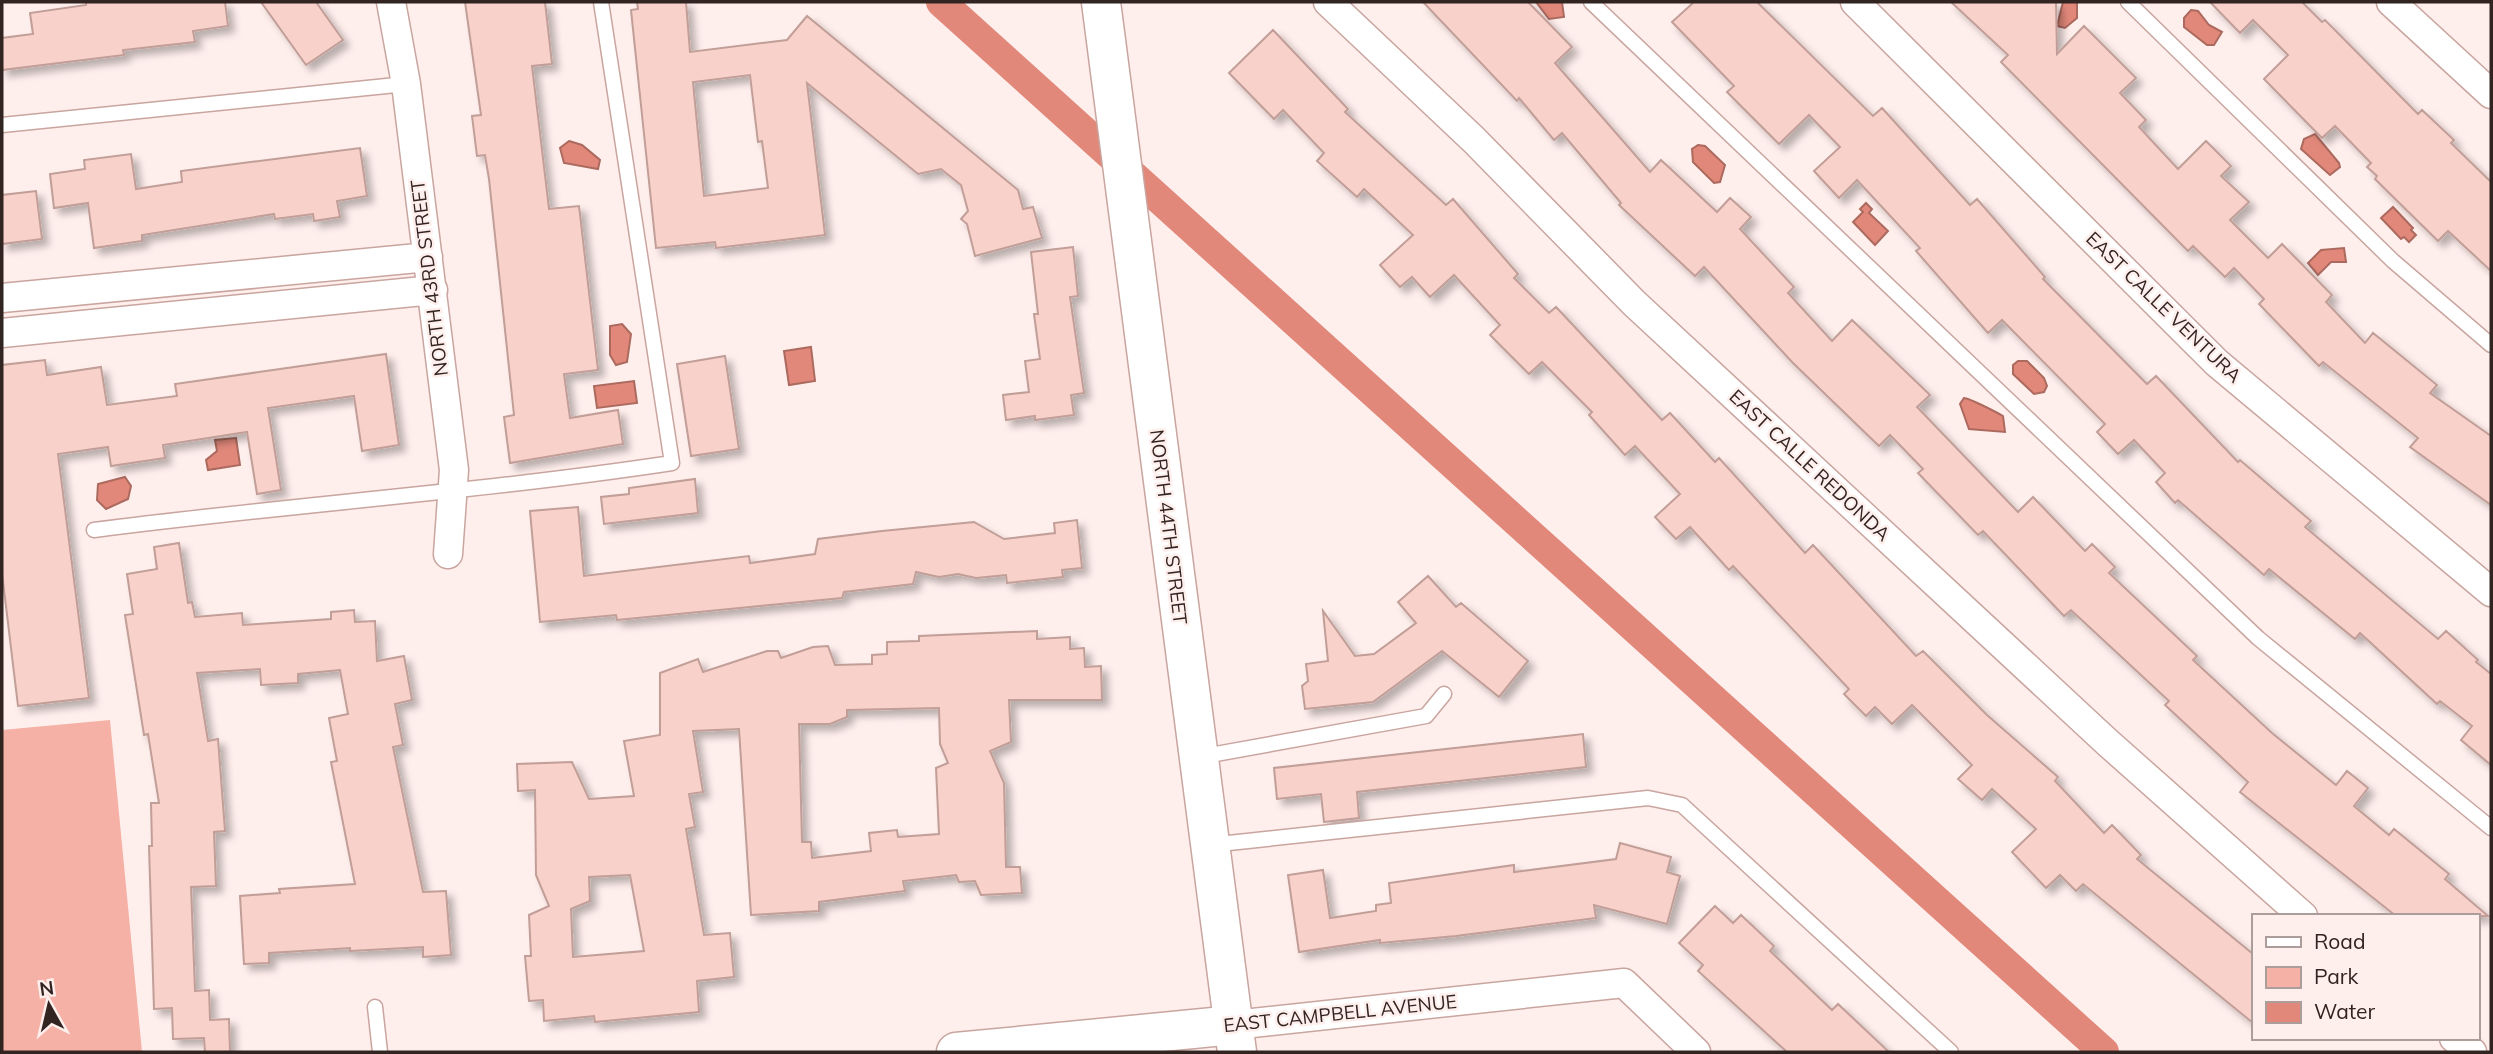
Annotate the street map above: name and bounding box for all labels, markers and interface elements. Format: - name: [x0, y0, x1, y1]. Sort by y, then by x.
- street label: NORTH 43RD STREET: [405, 178, 453, 377]
- street label: EAST CALLE VENTURA: [2081, 226, 2247, 388]
- street label: EAST CALLE REDONDA: [1724, 384, 1896, 546]
- street label: NORTH 44TH STREET: [1145, 428, 1193, 626]
- legend: [2252, 914, 2479, 1040]
- text: Road: [2314, 928, 2365, 954]
- text: Park: [2314, 963, 2358, 989]
- north arrow: [14, 970, 84, 1040]
- text: N: [38, 975, 55, 1001]
- street label: EAST CAMPBELL AVENUE: [1222, 989, 1458, 1037]
- text: Water: [2314, 998, 2375, 1024]

